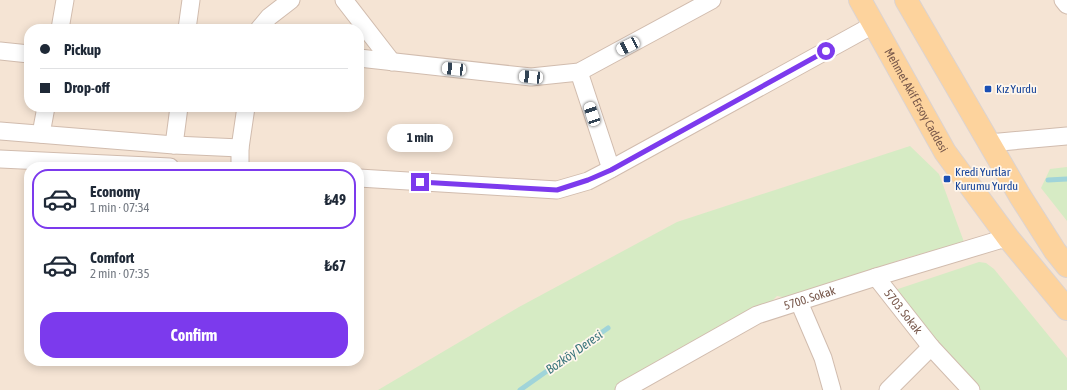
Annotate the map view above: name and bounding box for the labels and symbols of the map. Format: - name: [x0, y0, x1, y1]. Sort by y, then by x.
- car: [615, 35, 641, 57]
- route start: [817, 42, 835, 60]
- street label: Mehmet Akif Ersoy Caddesi: [881, 46, 951, 155]
- car: [441, 62, 467, 76]
- car: [518, 70, 544, 84]
- place label: Kız Yurdu: [996, 82, 1037, 96]
- marker: Kız Yurdu: [983, 84, 993, 94]
- car: [583, 101, 601, 127]
- callout: 1 min: [387, 124, 453, 152]
- place label: Kredi Yurtlar Kurumu Yurdu: [955, 165, 1018, 193]
- route end: [411, 173, 429, 191]
- marker: Kredi Yurtlar Kurumu Yurdu: [942, 174, 952, 184]
- street label: 5700. Sokak: [782, 283, 838, 313]
- street label: 5703. Sokak: [881, 286, 926, 337]
- water label: Bozköy Deresi: [543, 327, 605, 377]

